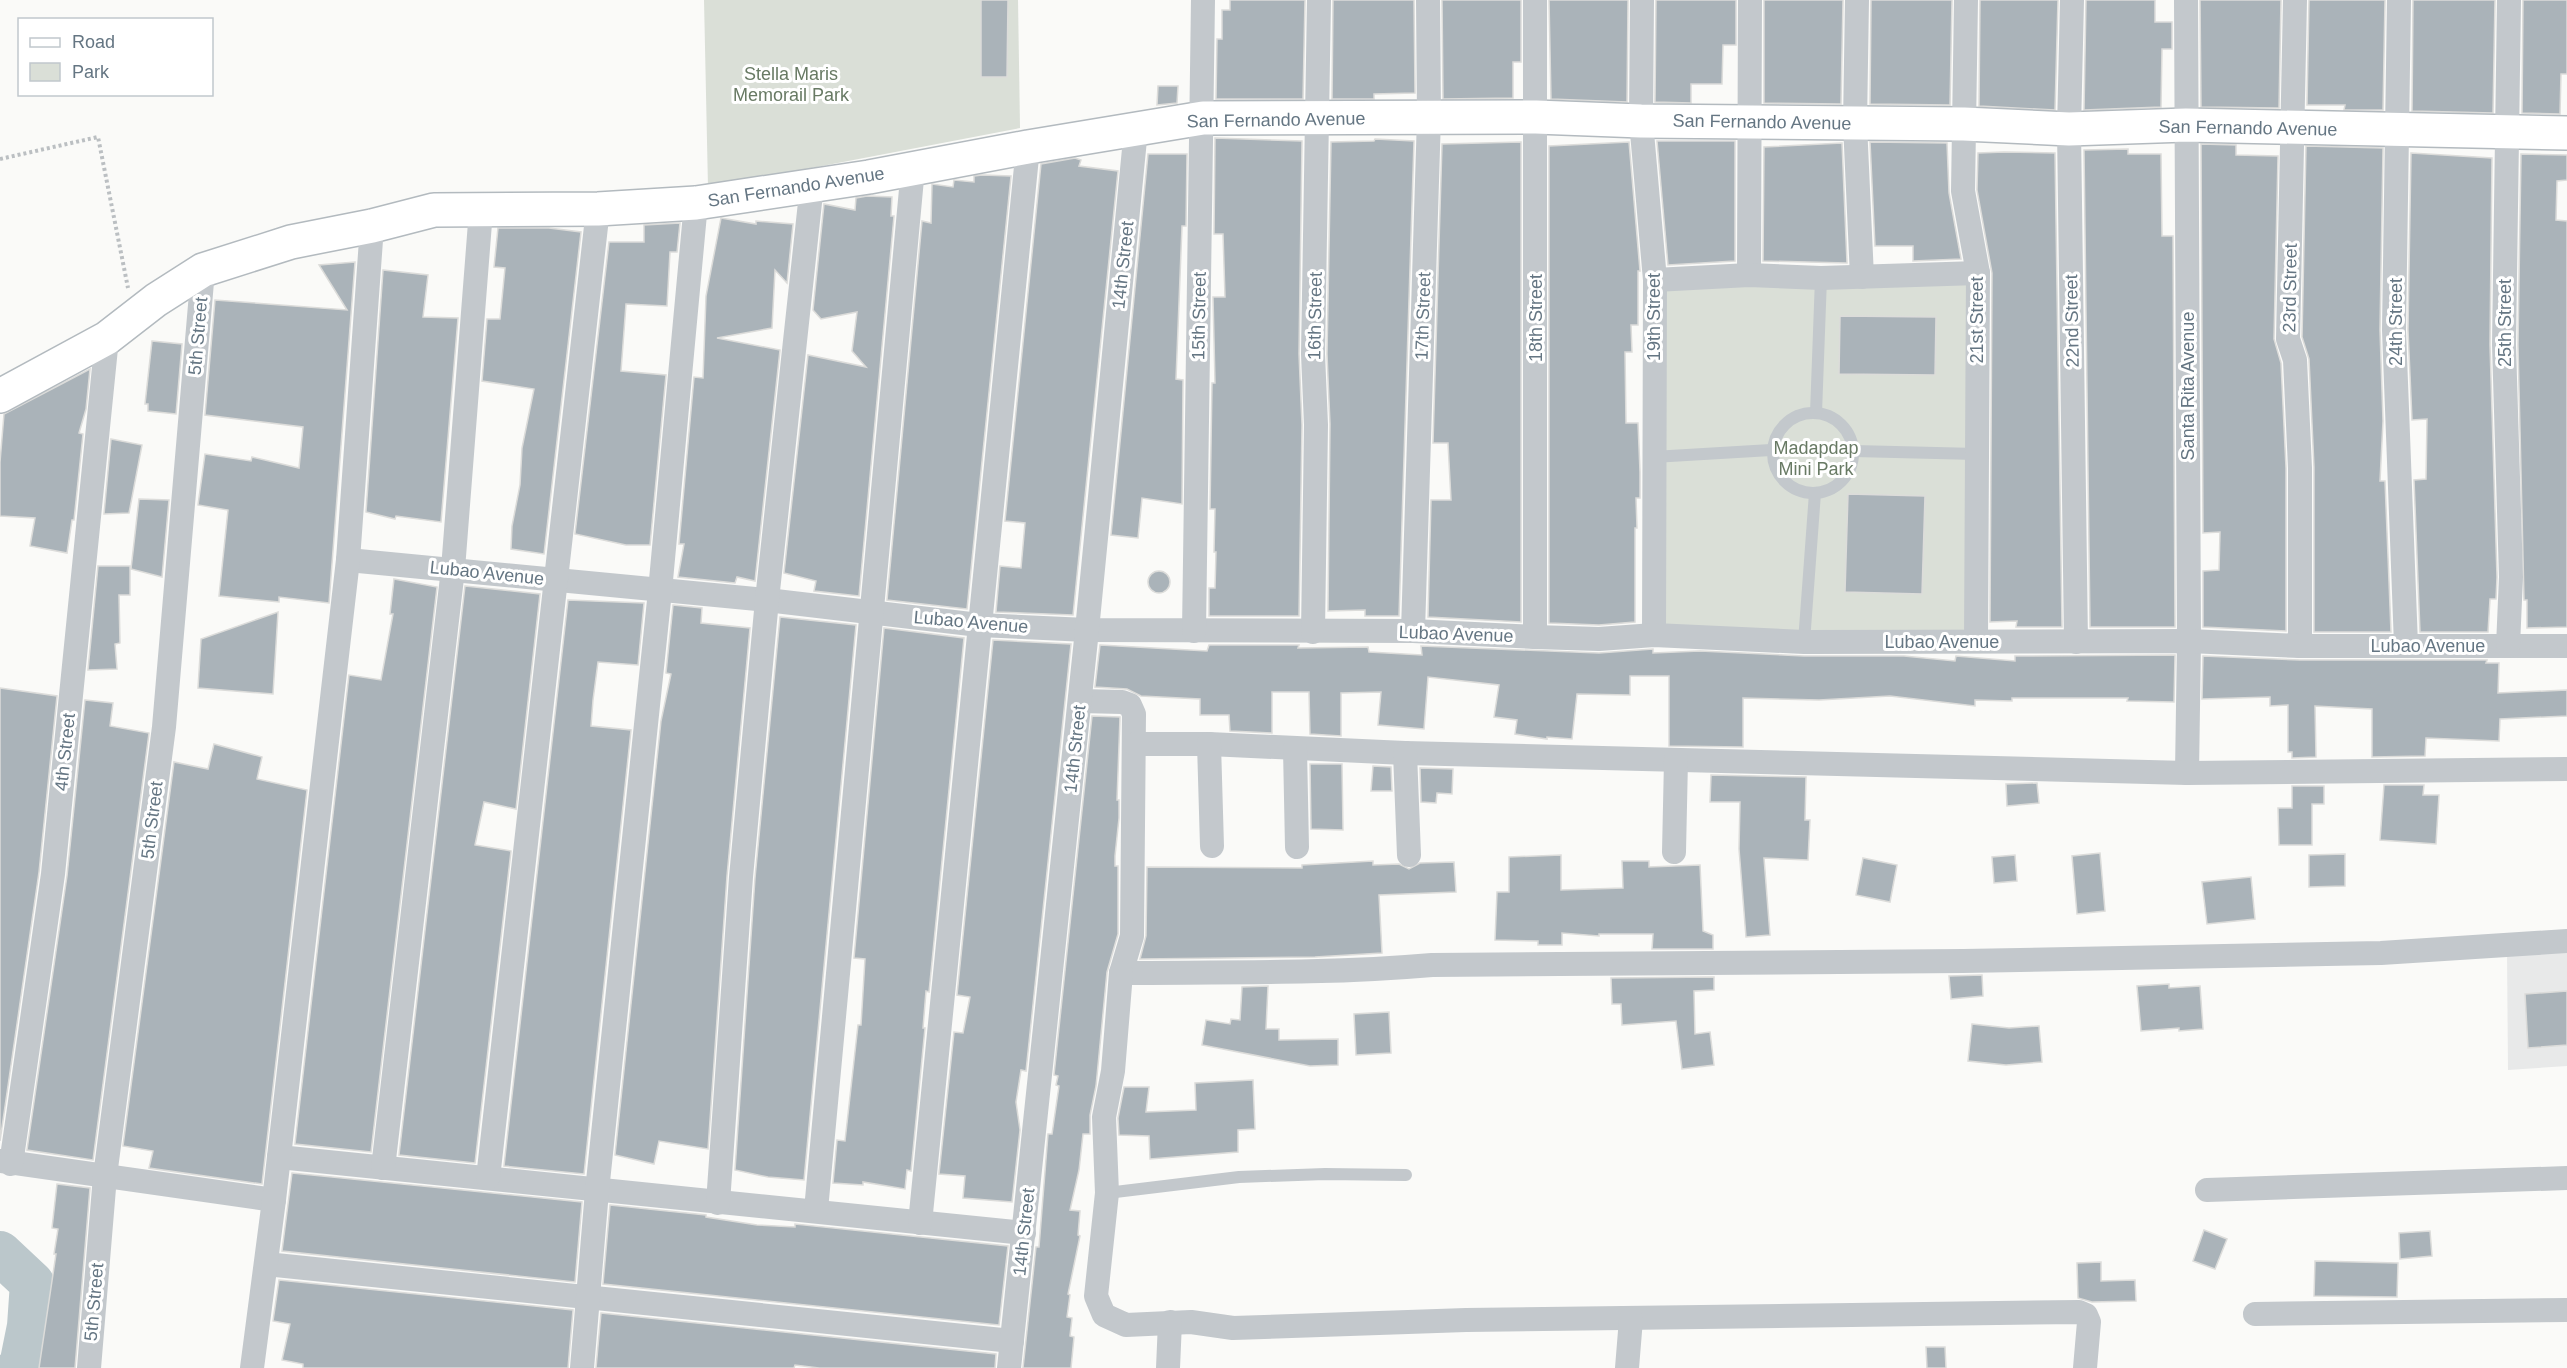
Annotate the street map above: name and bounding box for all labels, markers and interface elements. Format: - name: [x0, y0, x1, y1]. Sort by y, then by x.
- legend: [18, 18, 213, 96]
- text: Road: [72, 32, 115, 52]
- text: Park: [72, 62, 110, 82]
- park label: Stella Maris Memorail Park: [733, 64, 850, 105]
- street label: San Fernando Avenue: [1186, 108, 1366, 132]
- street label: San Fernando Avenue: [1672, 110, 1852, 134]
- street label: San Fernando Avenue: [2158, 116, 2338, 140]
- street label: San Fernando Avenue: [706, 163, 886, 211]
- street label: 14th Street: [1108, 220, 1138, 310]
- street label: 23rd Street: [2279, 243, 2301, 333]
- street label: 15th Street: [1188, 272, 1210, 360]
- street label: 16th Street: [1304, 272, 1326, 360]
- street label: 17th Street: [1411, 272, 1435, 360]
- street label: 19th Street: [1644, 273, 1664, 361]
- street label: 18th Street: [1526, 274, 1546, 362]
- street label: 22nd Street: [2061, 274, 2083, 368]
- street label: 21st Street: [1967, 276, 1987, 364]
- street label: 24th Street: [2386, 278, 2406, 366]
- street label: 25th Street: [2495, 279, 2515, 367]
- street label: 5th Street: [185, 296, 211, 376]
- street label: Santa Rita Avenue: [2178, 312, 2198, 460]
- park label: Madapdap Mini Park: [1773, 438, 1859, 479]
- street label: Lubao Avenue: [429, 557, 545, 589]
- street label: Lubao Avenue: [913, 607, 1029, 637]
- street label: Lubao Avenue: [1398, 622, 1514, 646]
- street label: Lubao Avenue: [1885, 632, 1999, 652]
- street label: Lubao Avenue: [2371, 636, 2485, 656]
- street label: 14th Street: [1060, 704, 1090, 794]
- street label: 4th Street: [51, 712, 79, 792]
- street label: 5th Street: [137, 780, 167, 860]
- street label: 14th Street: [1009, 1187, 1039, 1277]
- street label: 5th Street: [81, 1262, 107, 1342]

